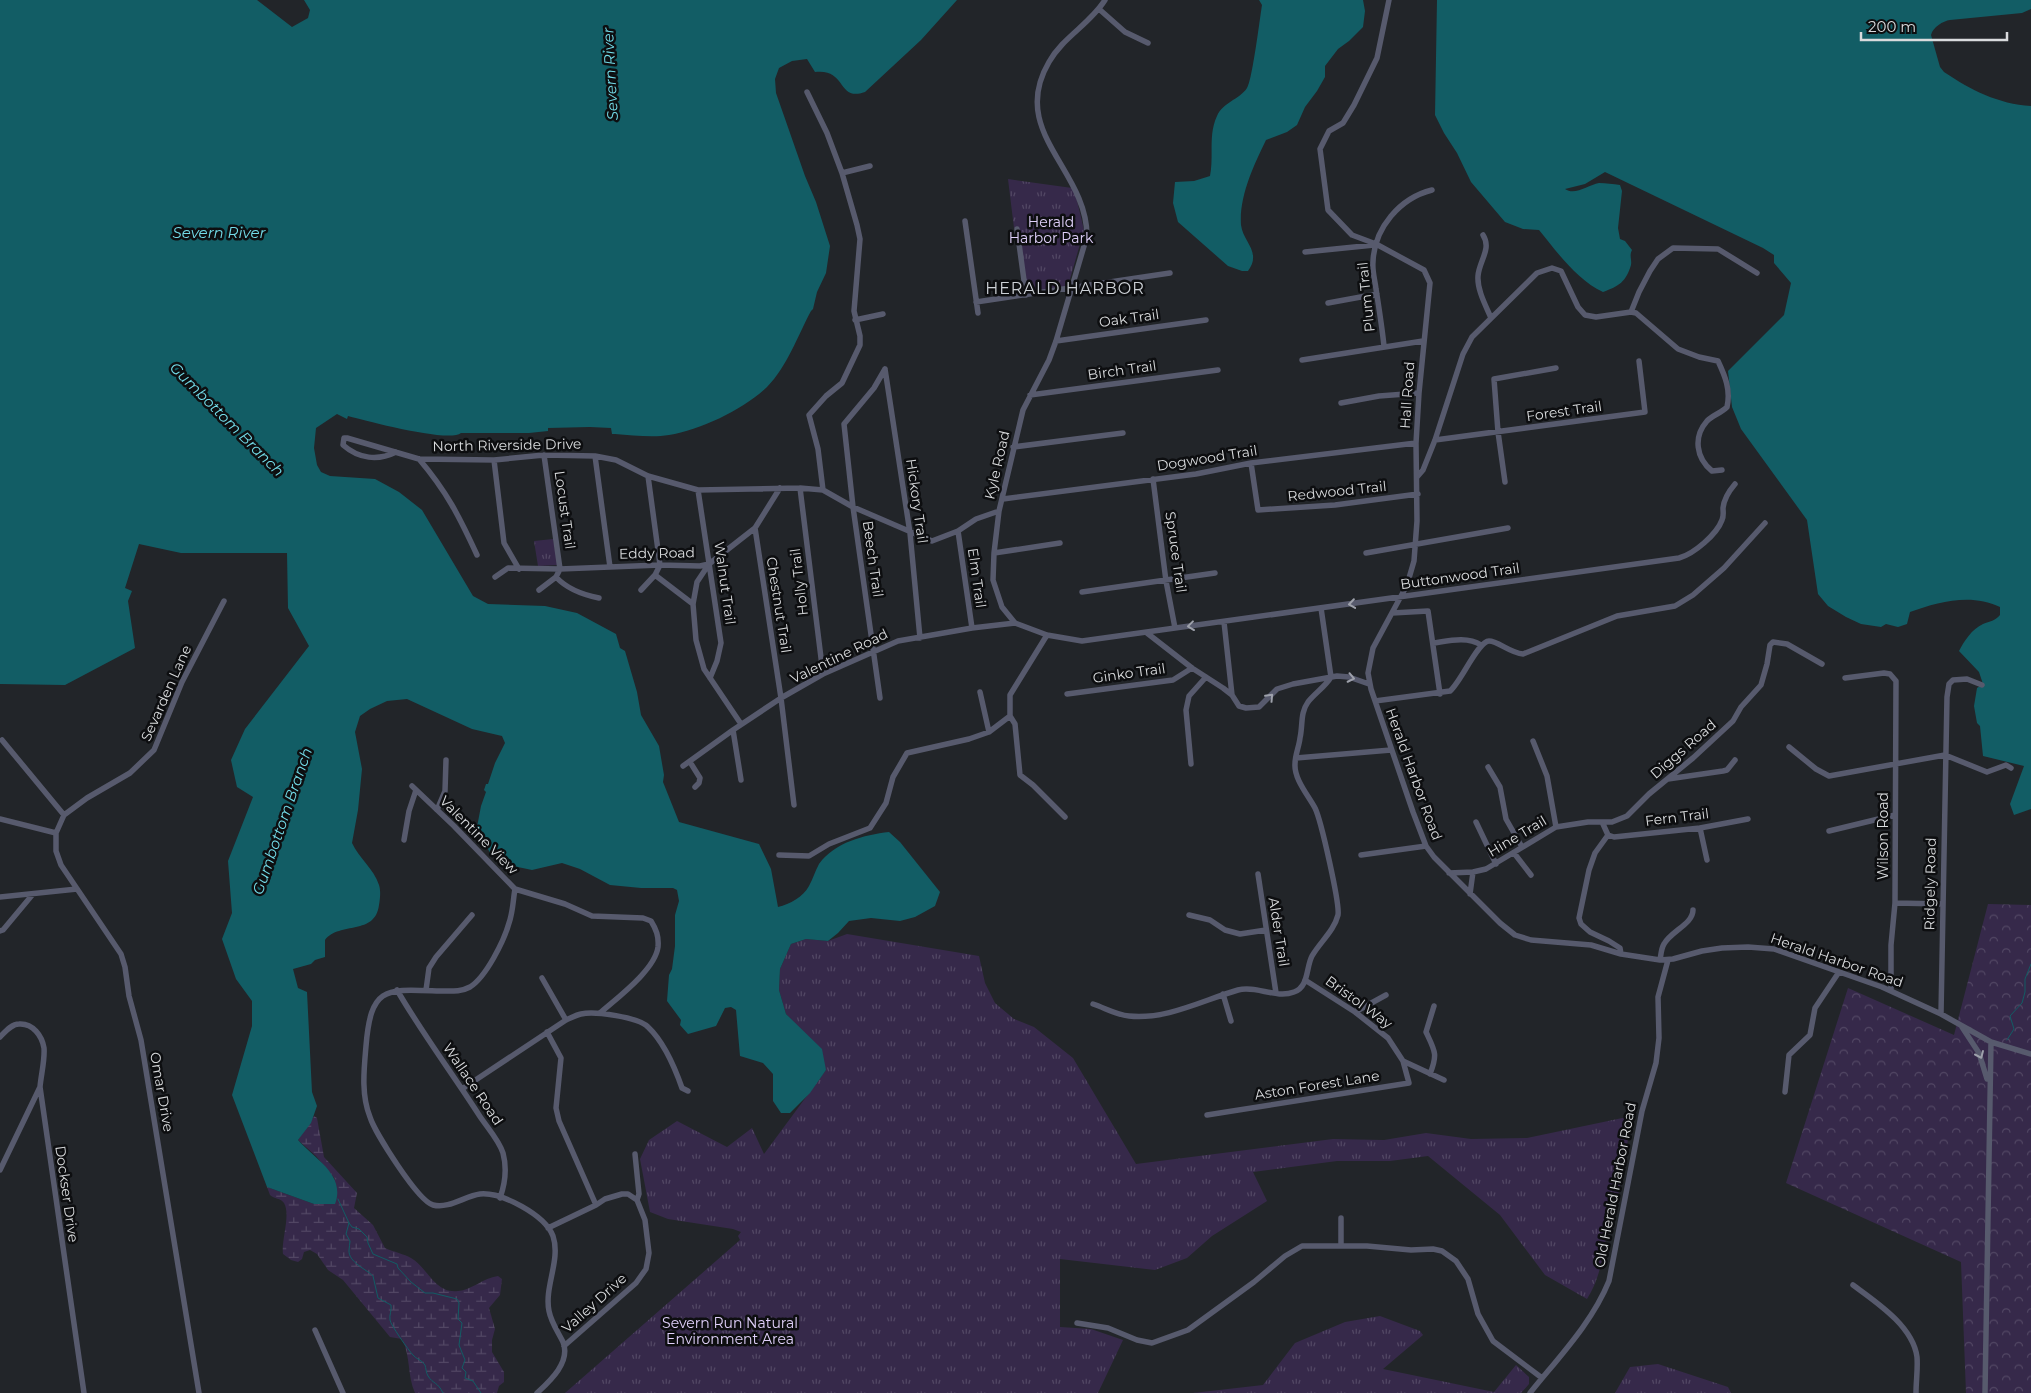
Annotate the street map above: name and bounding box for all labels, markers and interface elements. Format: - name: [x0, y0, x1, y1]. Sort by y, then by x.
- scale bar: [1861, 10, 2007, 42]
- text: 200 m: [1868, 17, 1916, 36]
- water label: Severn River: [598, 26, 622, 121]
- park label: Herald Harbor Park: [1009, 213, 1094, 247]
- water label: Severn River: [173, 223, 266, 242]
- street label: Plum Trail: [1353, 261, 1379, 333]
- district label: HERALD HARBOR: [985, 279, 1145, 298]
- street label: Oak Trail: [1098, 305, 1160, 331]
- street label: Birch Trail: [1086, 356, 1158, 384]
- water label: Gumbottom Branch: [166, 358, 288, 480]
- street label: Hall Road: [1396, 361, 1418, 429]
- street label: Forest Trail: [1525, 397, 1603, 425]
- street label: Kyle Road: [980, 429, 1014, 501]
- street label: North Riverside Drive: [432, 435, 582, 455]
- street label: Dogwood Trail: [1155, 441, 1259, 475]
- street label: Hickory Trail: [902, 458, 932, 544]
- street label: Locust Trail: [551, 470, 579, 550]
- street label: Redwood Trail: [1287, 477, 1387, 505]
- street label: Spruce Trail: [1161, 510, 1191, 594]
- street label: Beech Trail: [859, 520, 887, 598]
- street label: Walnut Trail: [710, 540, 740, 626]
- street label: Eddy Road: [619, 543, 695, 563]
- street label: Holly Trail: [786, 547, 812, 617]
- street label: Elm Trail: [964, 547, 990, 609]
- street label: Chestnut Trail: [763, 556, 795, 654]
- street label: Buttonwood Trail: [1399, 559, 1521, 593]
- one-way arrow: [1348, 598, 1356, 609]
- one-way arrow: [1187, 620, 1195, 631]
- street label: Valentine Road: [787, 625, 891, 687]
- street label: Sevarden Lane: [137, 642, 195, 744]
- street label: Ginko Trail: [1091, 659, 1167, 687]
- one-way arrow: [1346, 673, 1355, 683]
- one-way arrow: [1264, 693, 1273, 702]
- street label: Herald Harbor Road: [1382, 705, 1446, 843]
- street label: Diggs Road: [1646, 715, 1720, 783]
- water label: Gumbottom Branch: [248, 745, 316, 897]
- street label: Valentine View: [436, 792, 523, 879]
- street label: Wilson Road: [1874, 792, 1892, 880]
- street label: Fern Trail: [1644, 804, 1710, 830]
- street label: Hine Trail: [1484, 811, 1550, 861]
- street label: Ridgely Road: [1920, 837, 1940, 931]
- street label: Alder Trail: [1265, 896, 1293, 968]
- street label: Herald Harbor Road: [1768, 929, 1906, 991]
- street label: Bristol Way: [1322, 972, 1396, 1033]
- street label: Wallace Road: [439, 1039, 507, 1129]
- one-way arrow: [1973, 1050, 1984, 1059]
- street label: Omar Drive: [146, 1051, 178, 1133]
- street label: Aston Forest Lane: [1253, 1066, 1381, 1104]
- street label: Old Herald Harbor Road: [1590, 1101, 1640, 1269]
- street label: Dockser Drive: [51, 1144, 83, 1244]
- street label: Valley Drive: [558, 1269, 630, 1337]
- park label: Severn Run Natural Environment Area: [662, 1314, 798, 1348]

